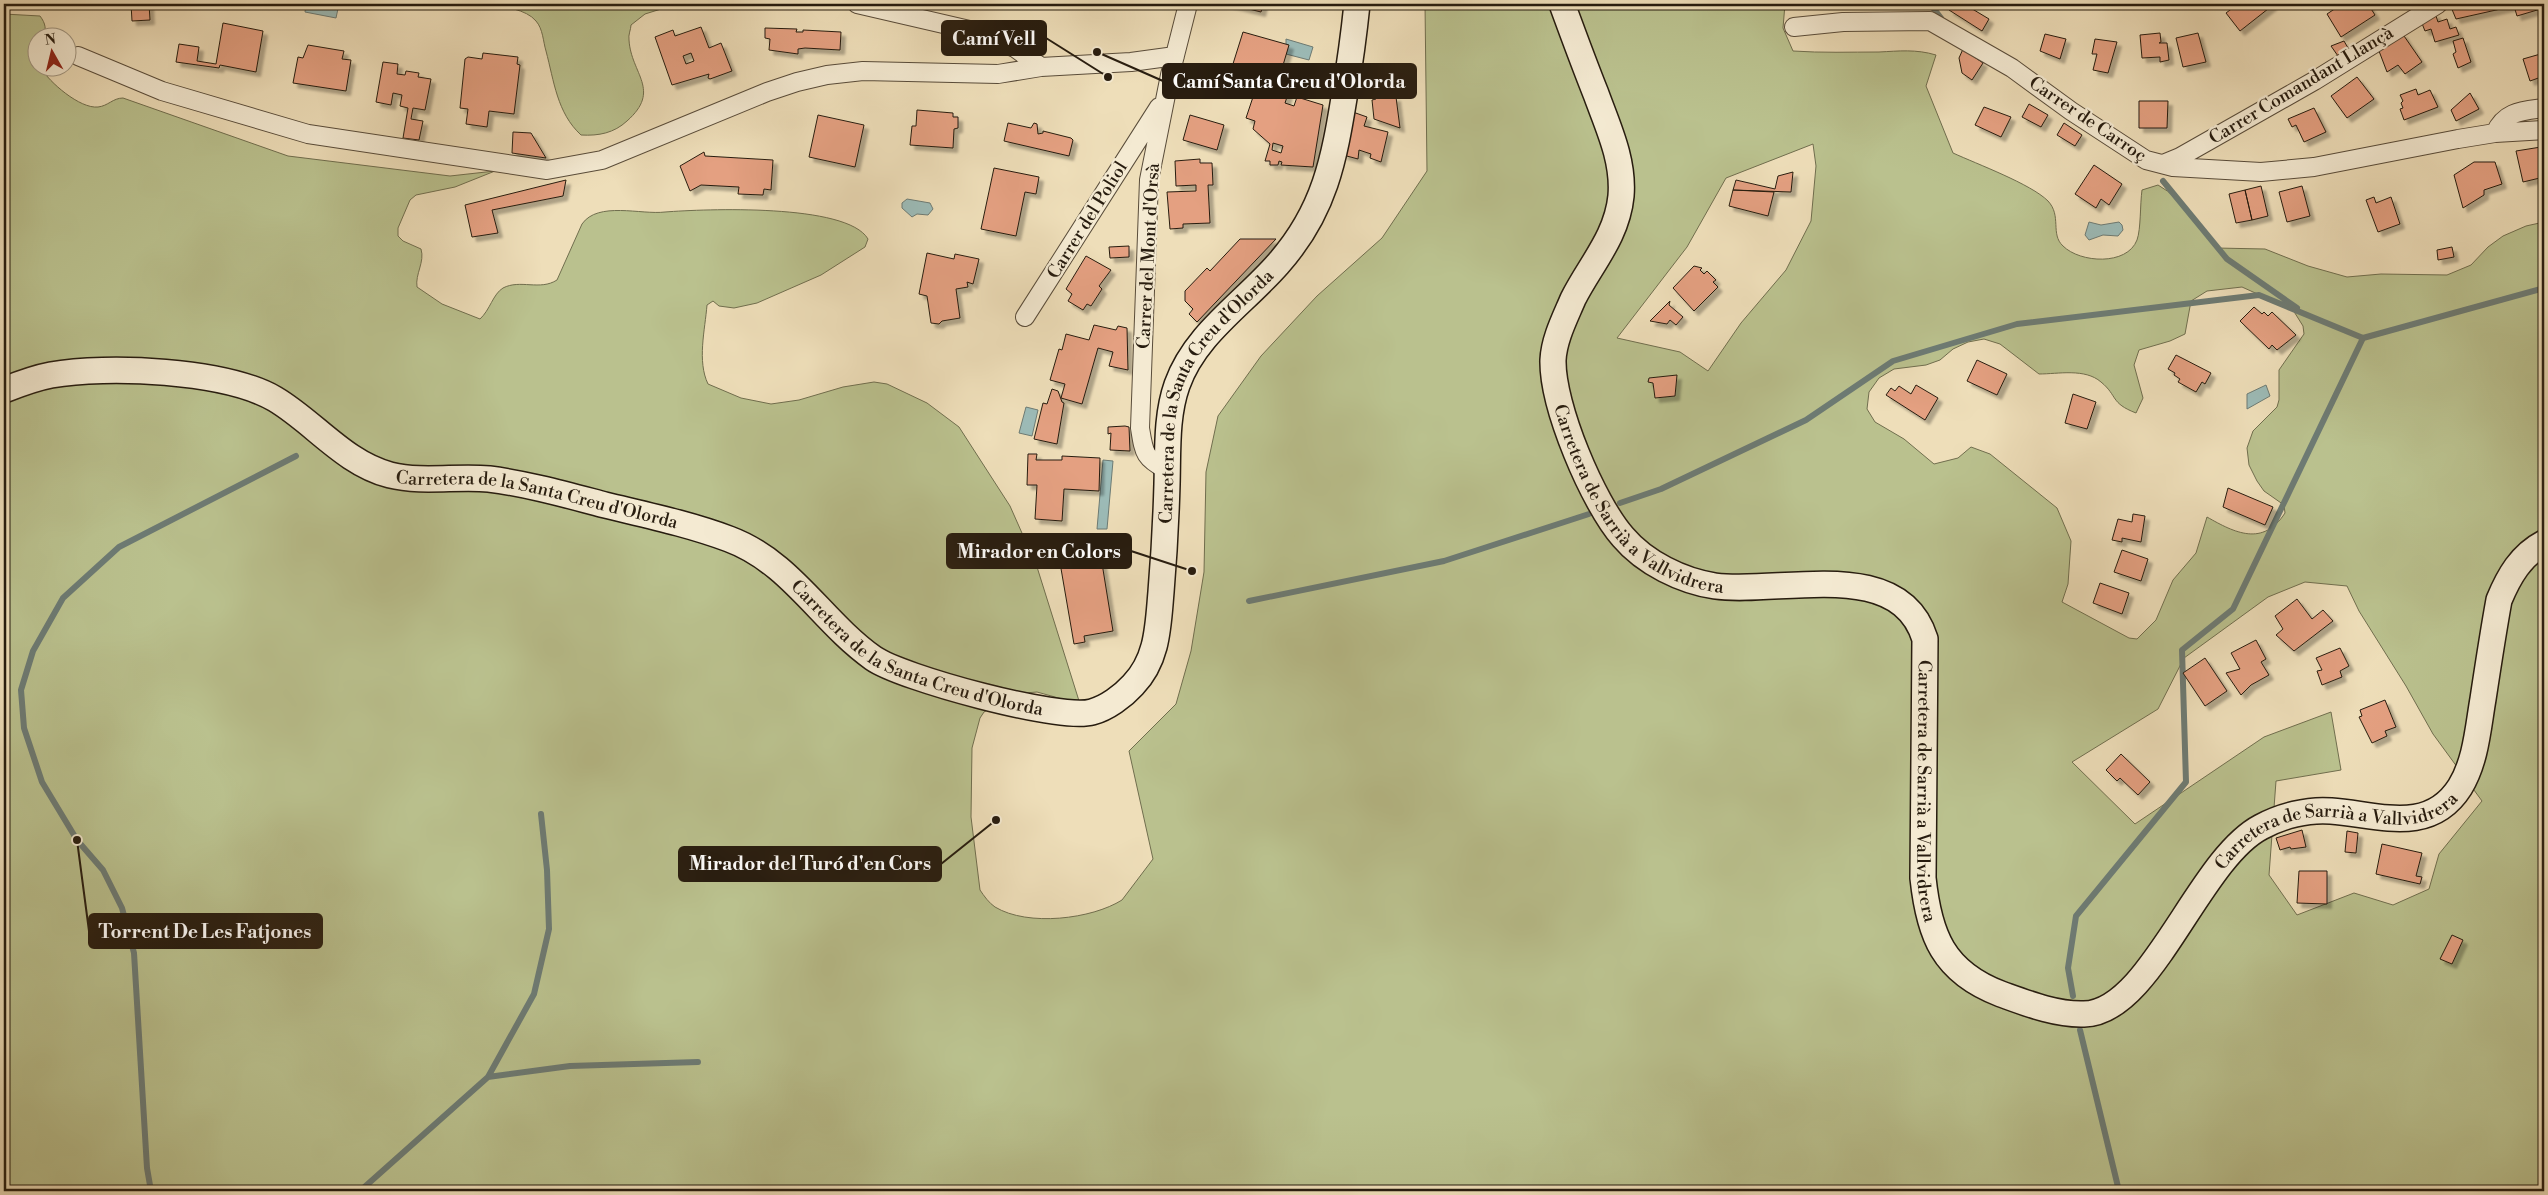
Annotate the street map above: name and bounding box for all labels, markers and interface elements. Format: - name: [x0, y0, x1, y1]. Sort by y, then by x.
- callout: Camí Vell: [942, 21, 1046, 55]
- street label: Carrer Comandant Llançà: [2205, 21, 2399, 150]
- text: Camí Vell: [952, 27, 1036, 51]
- north arrow: [28, 28, 78, 78]
- text: N: [44, 30, 57, 50]
- callout: Camí Santa Creu d'Olorda: [1163, 64, 1416, 98]
- text: Camí Santa Creu d'Olorda: [1173, 70, 1406, 94]
- street label: Carrer de Carroç: [2024, 72, 2151, 167]
- street label: Carrer del Poliol: [1042, 157, 1133, 283]
- street label: Carrer del Mont d'Orsà: [1132, 162, 1165, 350]
- street label: Carretera de la Santa Creu d'Olorda: [1155, 264, 1279, 524]
- street label: Carretera de Sarrià a Vallvidrera: [1548, 401, 1726, 599]
- street label: Carretera de la Santa Creu d'Olorda: [394, 466, 681, 535]
- callout: Mirador en Colors: [947, 534, 1131, 568]
- text: Mirador en Colors: [957, 540, 1121, 564]
- street label: Carretera de la Santa Creu d'Olorda: [786, 575, 1046, 721]
- street label: Carretera de Sarrià a Vallvidrera: [1911, 660, 1942, 926]
- street label: Carretera de Sarrià a Vallvidrera: [2210, 787, 2464, 875]
- callout: Mirador del Turó d'en Cors: [679, 847, 941, 881]
- text: Mirador del Turó d'en Cors: [689, 852, 931, 876]
- callout: Torrent De Les Fatjones: [89, 914, 322, 948]
- text: Torrent De Les Fatjones: [99, 920, 311, 944]

